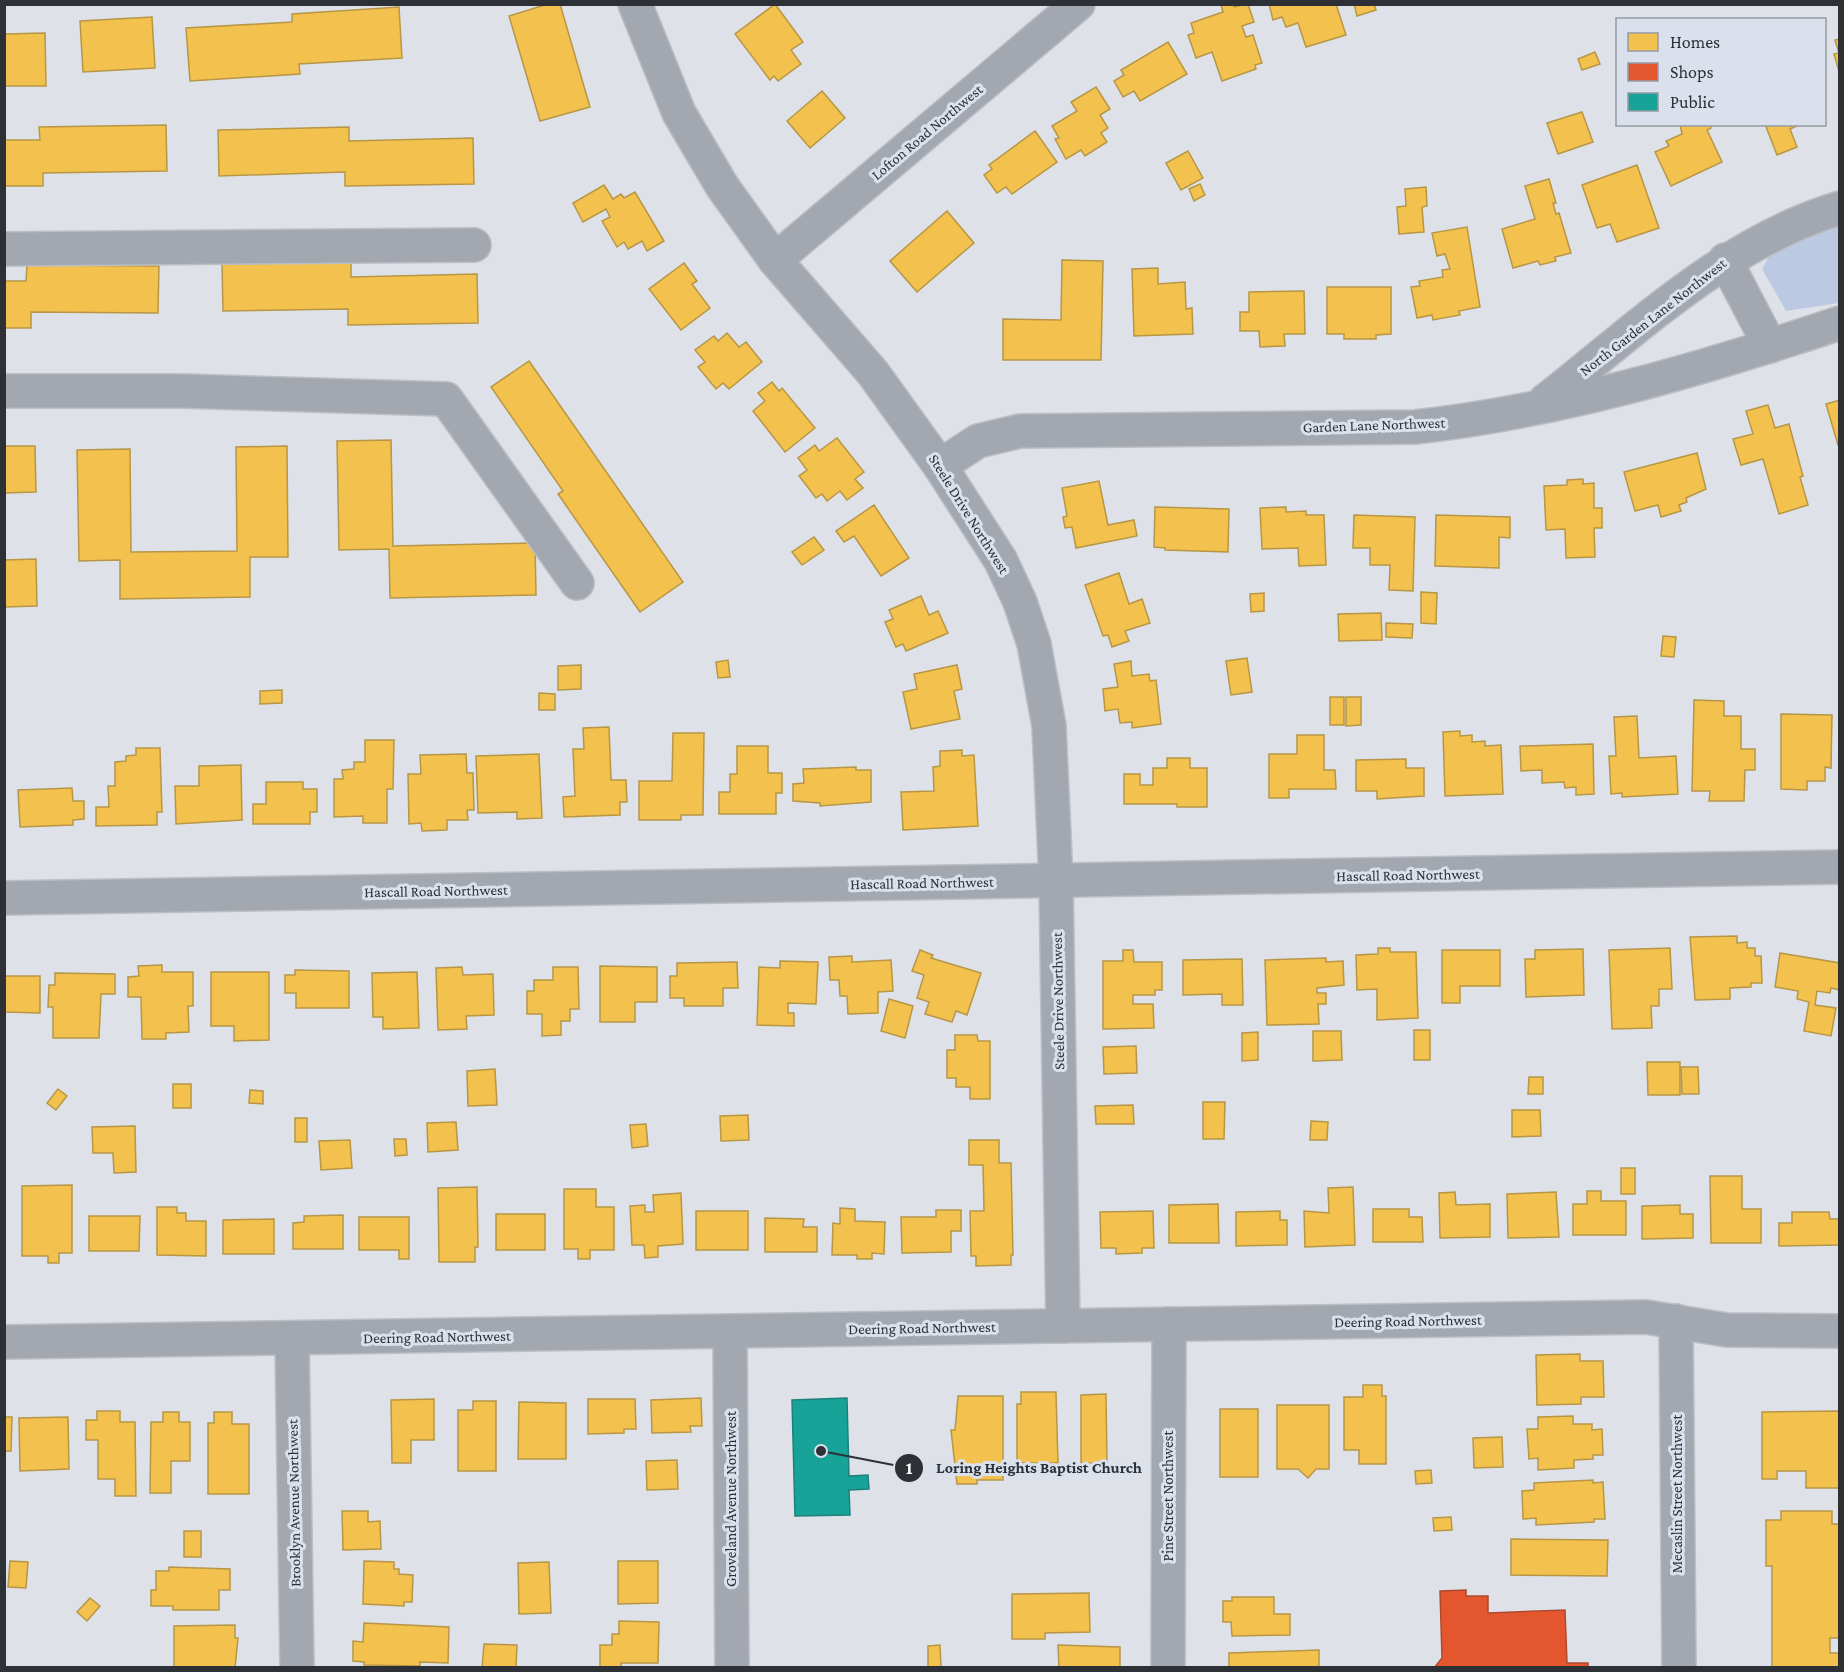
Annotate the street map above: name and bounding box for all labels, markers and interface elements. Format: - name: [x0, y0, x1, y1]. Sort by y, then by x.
- legend: [1616, 18, 1826, 126]
- text: Homes: [1670, 32, 1720, 52]
- text: Shops: [1670, 62, 1714, 82]
- street label: Lofton Road Northwest: [868, 80, 986, 183]
- text: Public: [1670, 92, 1715, 112]
- street label: North Garden Lane Northwest: [1577, 254, 1730, 379]
- street label: Garden Lane Northwest: [1302, 414, 1447, 435]
- street label: Steele Drive Northwest: [926, 451, 1013, 578]
- street label: Hascall Road Northwest: [1336, 866, 1481, 884]
- street label: Hascall Road Northwest: [850, 874, 995, 892]
- street label: Hascall Road Northwest: [364, 882, 509, 900]
- street label: Steele Drive Northwest: [1049, 931, 1067, 1070]
- street label: Deering Road Northwest: [1334, 1312, 1483, 1331]
- street label: Deering Road Northwest: [848, 1319, 997, 1338]
- street label: Deering Road Northwest: [363, 1328, 512, 1347]
- street label: Groveland Avenue Northwest: [723, 1410, 739, 1587]
- street label: Mecaslin Street Northwest: [1669, 1414, 1685, 1573]
- street label: Brooklyn Avenue Northwest: [285, 1418, 304, 1587]
- street label: Pine Street Northwest: [1160, 1430, 1176, 1561]
- callout: Loring Heights Baptist Church: [894, 1451, 1154, 1485]
- text: 1: [906, 1458, 913, 1478]
- text: Loring Heights Baptist Church: [936, 1459, 1142, 1476]

